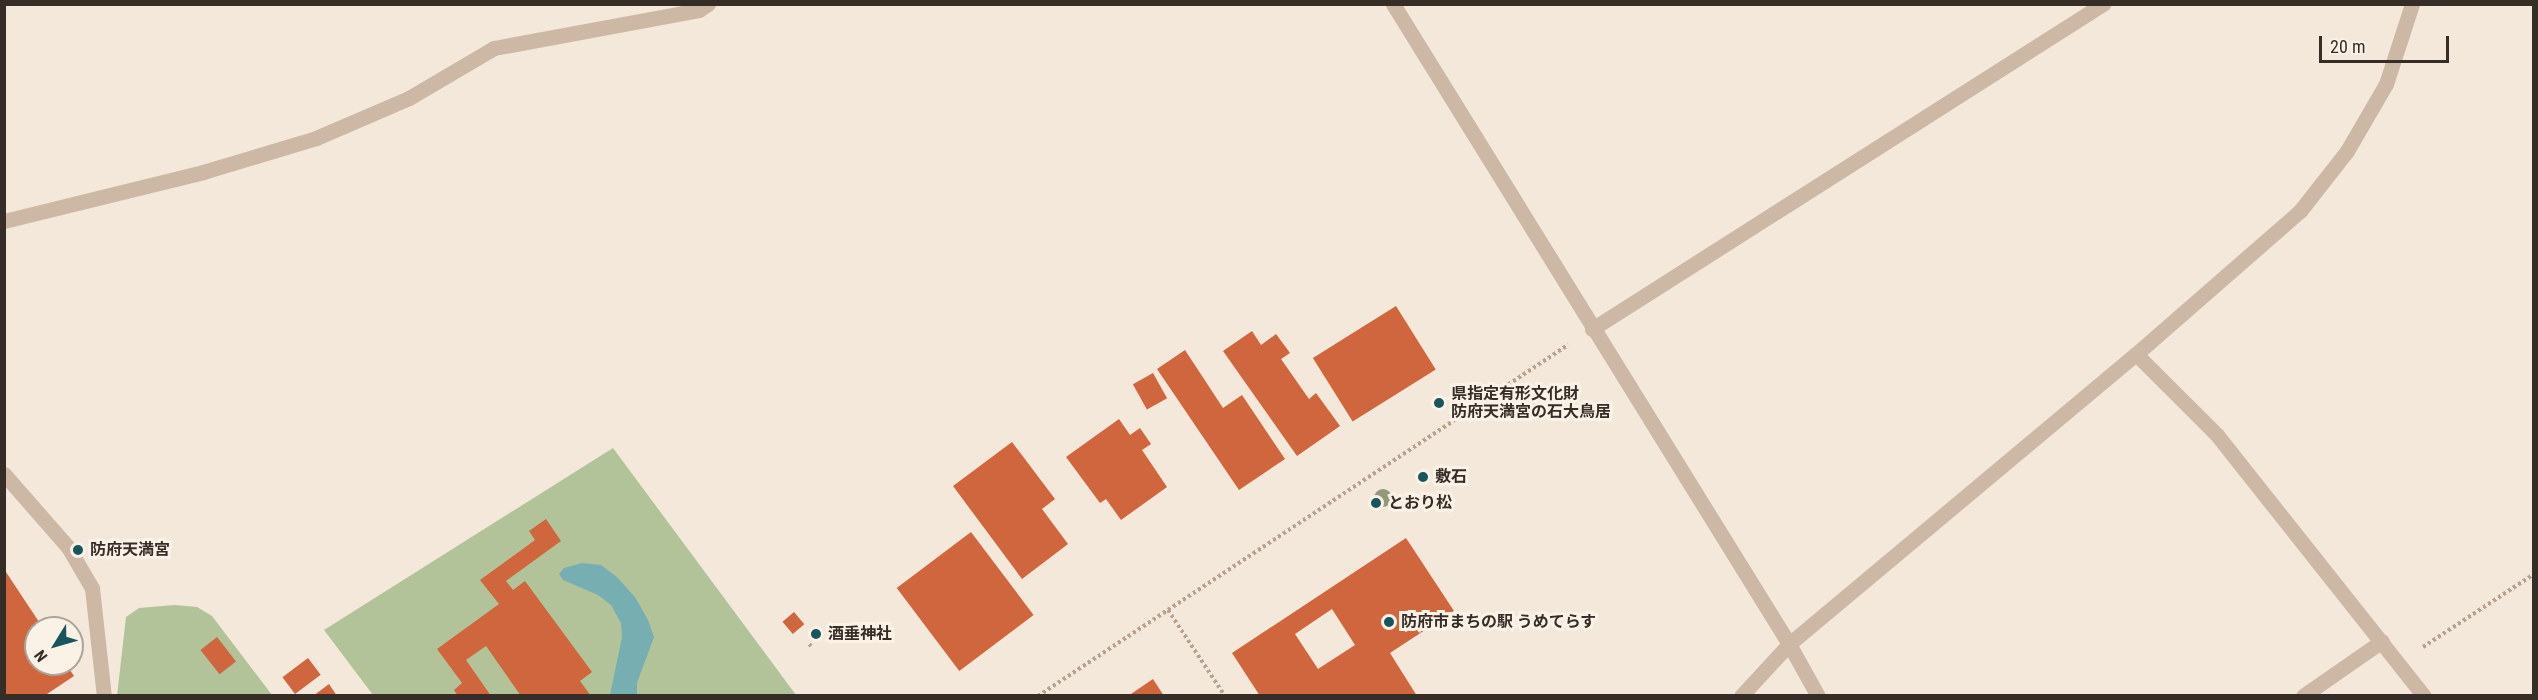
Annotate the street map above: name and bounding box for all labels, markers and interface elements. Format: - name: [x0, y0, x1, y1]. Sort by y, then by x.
- scale bar: [2322, 24, 2452, 62]
- text: 20 m: [2330, 36, 2365, 57]
- place label: 県指定有形文化財 防府天満宮の石大鳥居: [1451, 384, 1611, 422]
- marker: 県指定有形文化財 防府天満宮の石大鳥居: [1432, 396, 1446, 410]
- place label: 敷石: [1435, 467, 1467, 487]
- marker: 敷石: [1416, 470, 1430, 484]
- place label: とおり松: [1388, 493, 1452, 513]
- marker: とおり松: [1369, 496, 1383, 510]
- place label: 防府天満宮: [90, 540, 170, 560]
- marker: 防府天満宮: [71, 543, 85, 557]
- place label: 防府市まちの駅 うめてらす: [1401, 612, 1597, 632]
- marker: 防府市まちの駅 うめてらす: [1382, 615, 1396, 629]
- north arrow: [24, 616, 84, 676]
- place label: 酒垂神社: [828, 624, 892, 644]
- marker: 酒垂神社: [809, 627, 823, 641]
- text: N: [30, 646, 51, 666]

